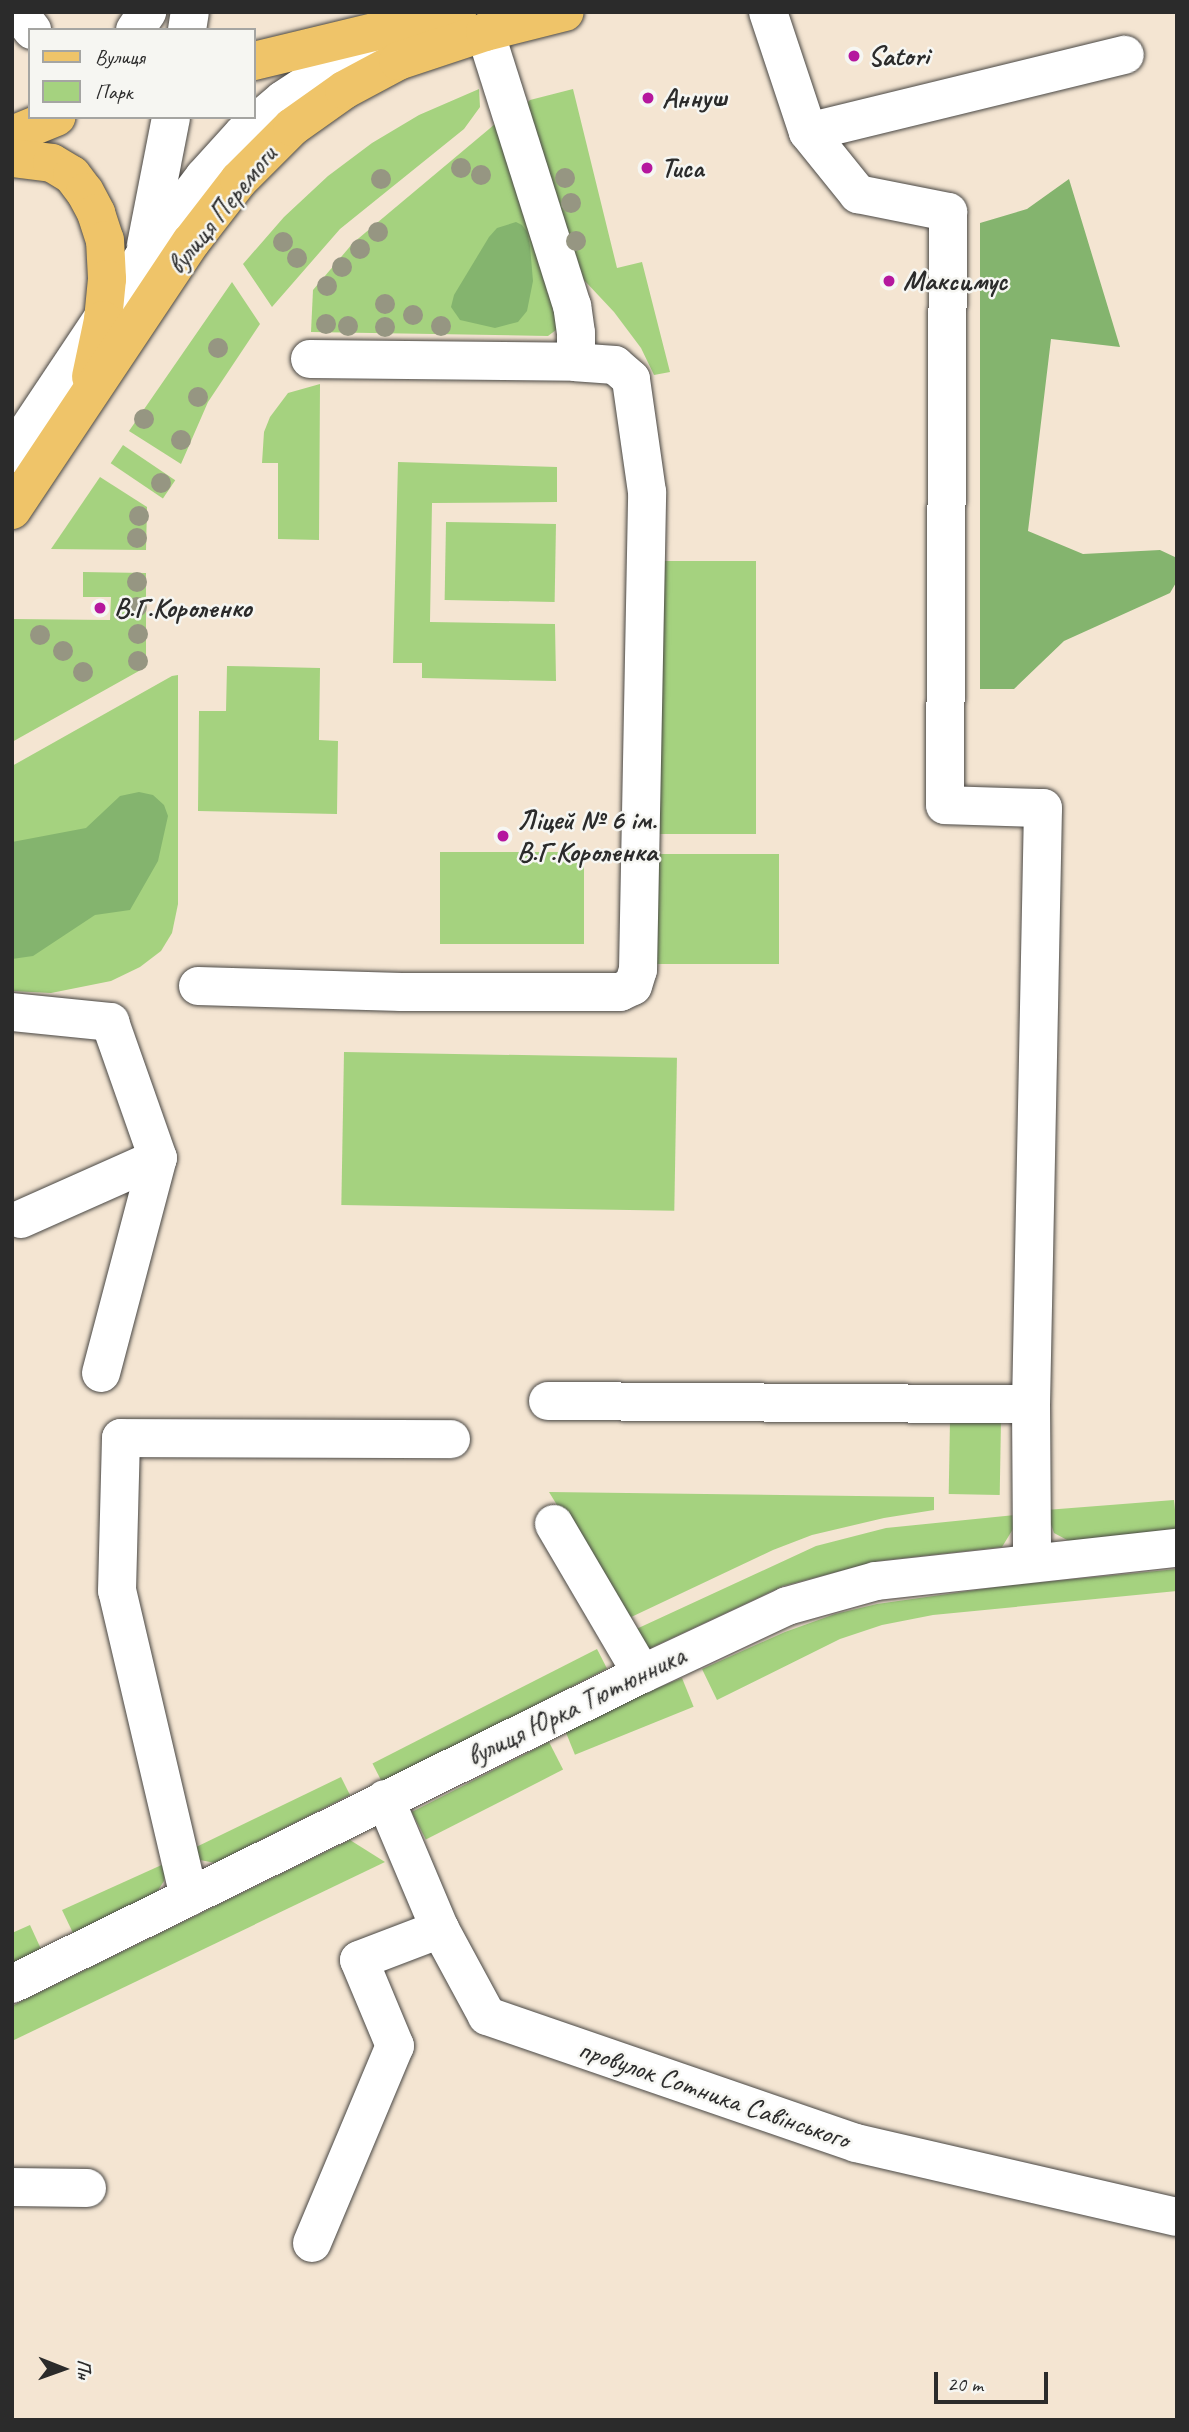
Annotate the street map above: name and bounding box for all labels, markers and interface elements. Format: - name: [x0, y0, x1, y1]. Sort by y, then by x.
- legend: [28, 28, 256, 119]
- place label: Satori: [868, 39, 929, 73]
- text: Вулиця: [95, 44, 145, 70]
- marker: Satori: [846, 48, 862, 64]
- text: Парк: [95, 79, 132, 105]
- place label: Аннуш: [662, 81, 727, 115]
- marker: Аннуш: [640, 90, 656, 106]
- street label: вулиця Перемоги: [160, 139, 284, 281]
- place label: Тиса: [661, 151, 704, 185]
- marker: Тиса: [639, 160, 655, 176]
- place label: Максимус: [903, 264, 1007, 298]
- marker: Максимус: [881, 273, 897, 289]
- place label: В.Г.Короленко: [114, 591, 251, 625]
- marker: В.Г.Короленко: [92, 600, 108, 616]
- place label: Ліцей № 6 ім. В.Г.Короленка: [517, 803, 657, 869]
- marker: Ліцей № 6 ім. В.Г.Короленка: [495, 828, 511, 844]
- street label: вулиця Юрка Тютюнника: [464, 1640, 688, 1772]
- street label: провулок Сотника Савінського: [575, 2032, 853, 2156]
- north arrow: [28, 2334, 98, 2404]
- scale bar: [937, 2358, 1051, 2402]
- text: Пн: [72, 2359, 96, 2380]
- text: 20 m: [947, 2371, 983, 2397]

